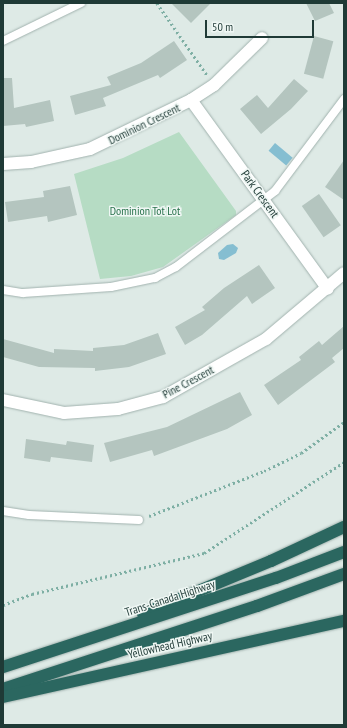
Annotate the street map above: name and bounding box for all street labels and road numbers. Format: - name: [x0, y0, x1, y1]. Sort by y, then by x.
- street label: Dominion Crescent: [106, 100, 182, 148]
- street label: Park Crescent: [238, 167, 282, 221]
- street label: Pine Crescent: [160, 362, 216, 402]
- street label: Trans-Canada Highway: [123, 577, 217, 619]
- street label: Yellowhead Highway: [126, 628, 214, 662]

